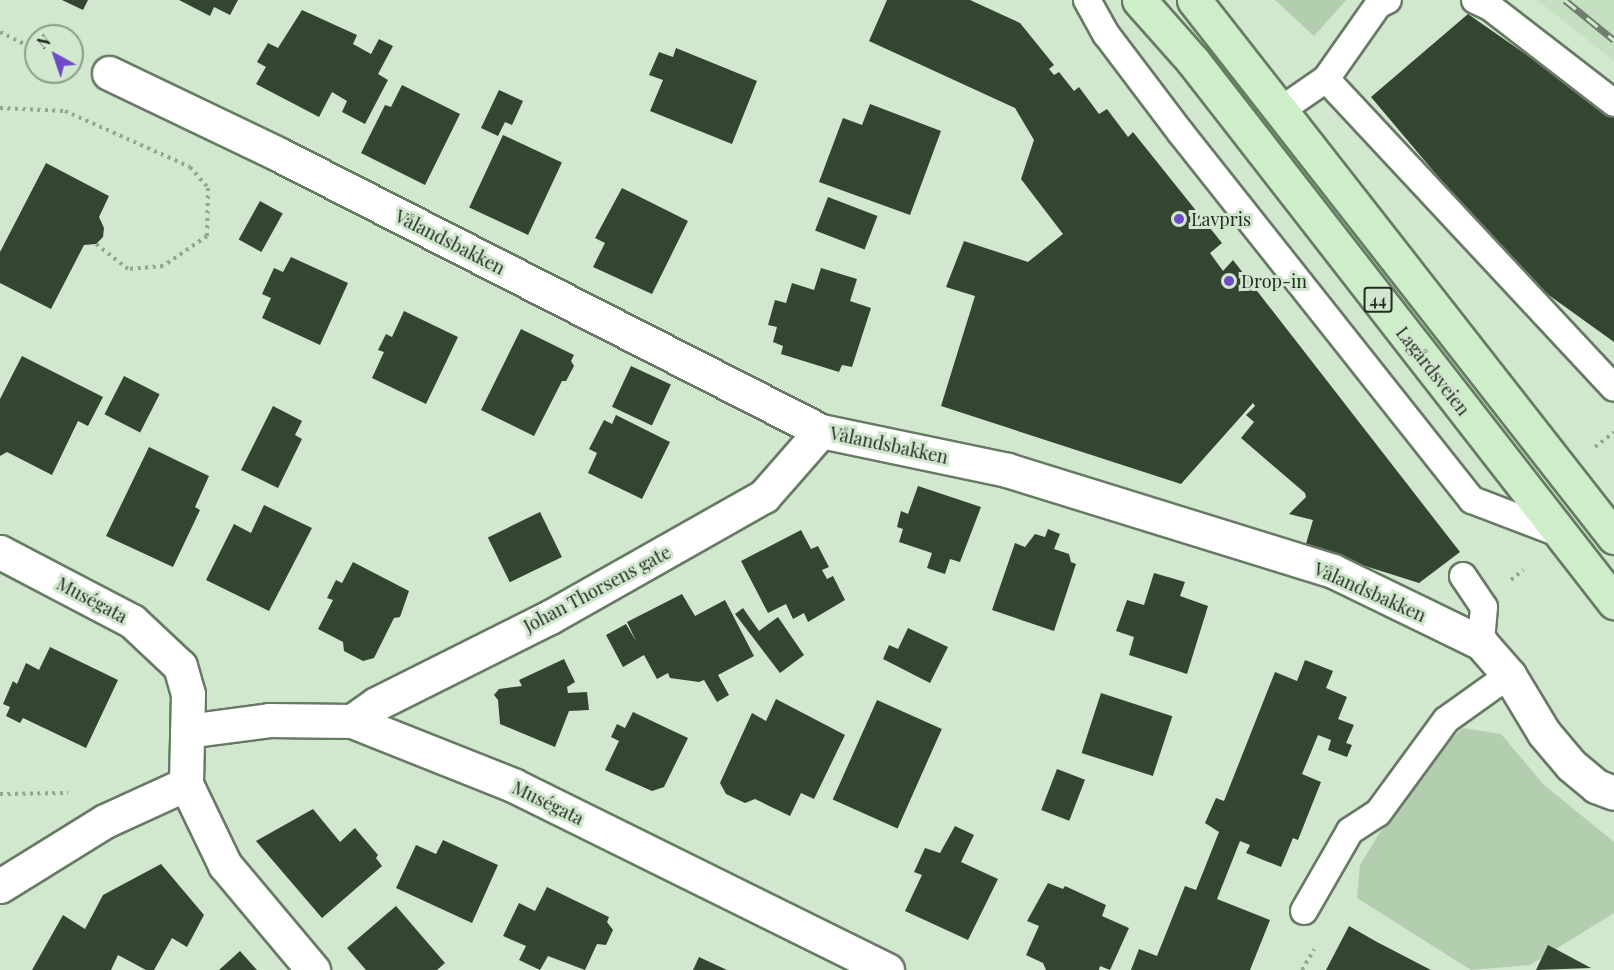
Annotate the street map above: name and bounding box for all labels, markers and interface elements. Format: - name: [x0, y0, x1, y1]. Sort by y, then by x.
- north arrow: [24, 24, 84, 84]
- text: N: [32, 30, 55, 53]
- street label: Vålandsbakken: [392, 205, 508, 279]
- place label: Lavpris: [1191, 208, 1251, 230]
- marker: Lavpris: [1172, 212, 1186, 226]
- place label: Drop-in: [1241, 270, 1307, 292]
- marker: Drop-in: [1222, 274, 1236, 288]
- road number: 44: [1363, 287, 1393, 313]
- street label: Lagårdsveien: [1392, 322, 1474, 420]
- street label: Vålandsbakken: [828, 422, 950, 468]
- street label: Johan Thorsens gate: [520, 541, 674, 637]
- street label: Vålandsbakken: [1311, 558, 1429, 626]
- street label: Muségata: [53, 572, 131, 628]
- street label: Muségata: [509, 776, 587, 830]

